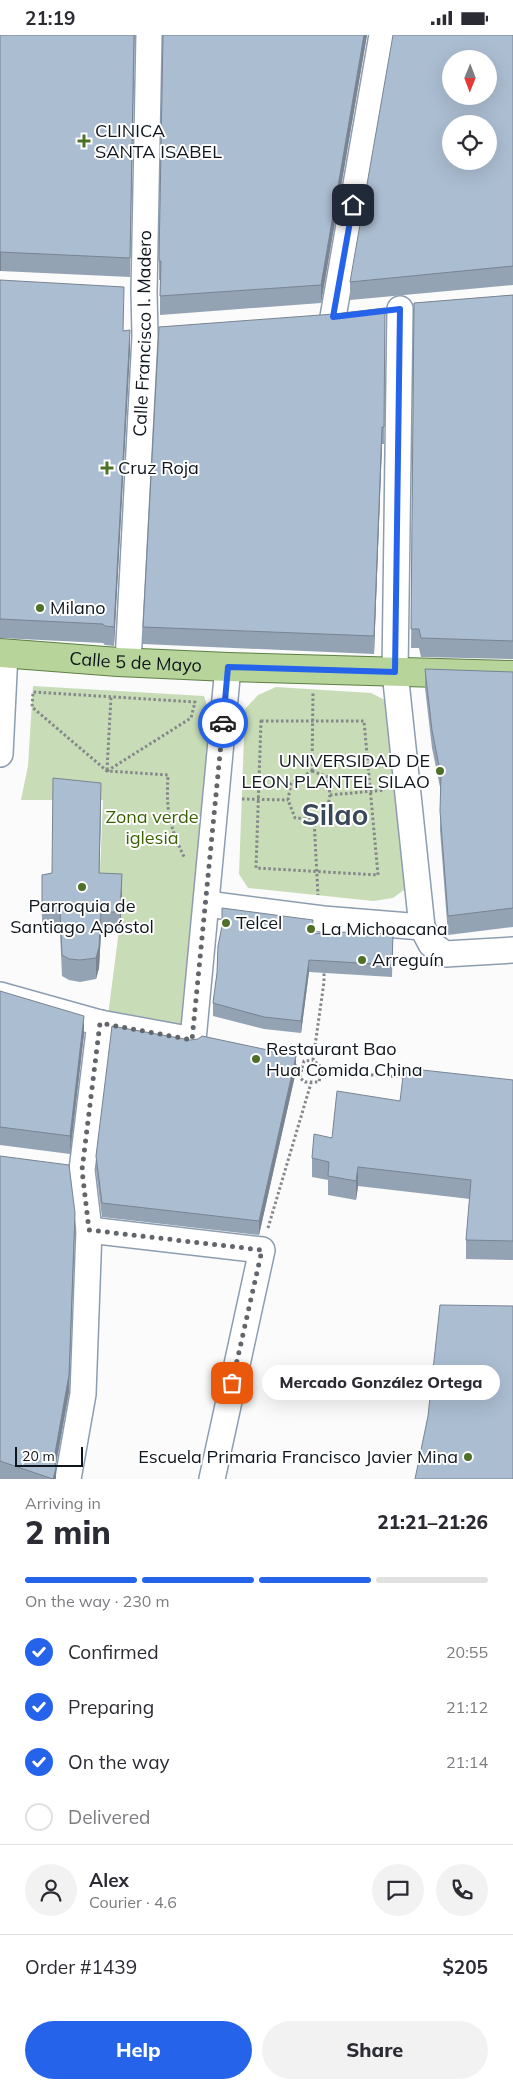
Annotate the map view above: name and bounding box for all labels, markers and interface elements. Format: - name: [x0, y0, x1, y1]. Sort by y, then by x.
- text: 21:19: [25, 6, 75, 30]
- north arrow: [442, 50, 498, 105]
- map controls: [442, 50, 497, 170]
- button: locate: [442, 115, 497, 170]
- place label: CLINICA SANTA ISABEL: [95, 119, 222, 163]
- marker: CLINICA SANTA ISABEL: [77, 134, 91, 148]
- pin: [332, 184, 374, 226]
- icon: home: [339, 191, 367, 219]
- street label: Calle Francisco I. Madero: [128, 230, 156, 437]
- place label: Cruz Roja: [118, 456, 199, 479]
- marker: Cruz Roja: [100, 461, 114, 475]
- place label: Milano: [50, 596, 106, 619]
- marker: Milano: [34, 602, 46, 614]
- street label: Calle 5 de Mayo: [69, 646, 202, 677]
- courier: [198, 698, 248, 748]
- icon: car: [209, 709, 237, 737]
- place label: UNIVERSIDAD DE LEON PLANTEL SILAO: [242, 749, 430, 793]
- marker: UNIVERSIDAD DE LEON PLANTEL SILAO: [434, 765, 446, 777]
- district label: Silao: [302, 797, 368, 832]
- park label: Zona verde iglesia: [105, 805, 199, 849]
- marker: Parroquia de Santiago Apóstol: [76, 881, 88, 893]
- place label: Parroquia de Santiago Apóstol: [10, 894, 154, 938]
- place label: Telcel: [236, 911, 282, 934]
- marker: Telcel: [220, 917, 232, 929]
- place label: La Michoacana: [321, 917, 448, 940]
- marker: La Michoacana: [305, 923, 317, 935]
- place label: Arreguín: [372, 948, 444, 971]
- marker: Arreguín: [356, 954, 368, 966]
- place label: Restaurant Bao Hua Comida China: [266, 1037, 423, 1081]
- marker: Restaurant Bao Hua Comida China: [250, 1053, 262, 1065]
- pin: [211, 1362, 253, 1404]
- callout: Mercado González Ortega: [262, 1365, 500, 1401]
- icon: bag: [218, 1369, 246, 1397]
- text: Mercado González Ortega: [280, 1372, 482, 1392]
- scale bar: [15, 1444, 82, 1467]
- place label: Escuela Primaria Francisco Javier Mina: [138, 1445, 458, 1468]
- text: 20 m: [22, 1447, 55, 1465]
- marker: Escuela Primaria Francisco Javier Mina: [462, 1451, 474, 1463]
- text: Arriving in: [25, 1493, 101, 1513]
- text: 21:21–21:26: [377, 1510, 488, 1534]
- text: 2 min: [25, 1512, 111, 1552]
- text: On the way · 230 m: [25, 1591, 170, 1611]
- icon: check: [25, 1638, 53, 1666]
- text: Confirmed: [68, 1640, 159, 1664]
- text: 20:55: [446, 1642, 488, 1662]
- icon: check: [25, 1693, 53, 1721]
- text: Preparing: [68, 1695, 154, 1719]
- text: 21:12: [446, 1697, 488, 1717]
- icon: check: [25, 1748, 53, 1776]
- text: On the way: [68, 1750, 170, 1774]
- text: 21:14: [446, 1752, 488, 1772]
- text: Delivered: [68, 1805, 150, 1829]
- button: person: [25, 1864, 77, 1916]
- button: chat: [372, 1864, 424, 1916]
- button: phone: [436, 1864, 488, 1916]
- text: Alex: [89, 1868, 129, 1892]
- text: Courier · 4.6: [89, 1892, 177, 1912]
- text: Order #1439: [25, 1955, 137, 1979]
- text: $205: [442, 1955, 488, 1979]
- button: Help: [25, 2021, 252, 2079]
- button: Share: [262, 2021, 488, 2079]

